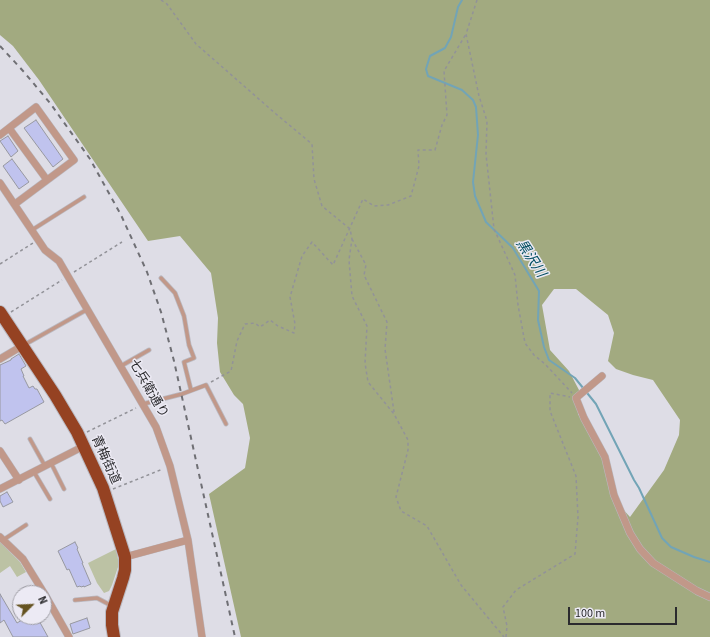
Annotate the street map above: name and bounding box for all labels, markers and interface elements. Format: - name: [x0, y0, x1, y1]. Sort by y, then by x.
- water label: 黒沢川: [512, 237, 548, 281]
- street label: 七兵衛通り: [125, 357, 171, 421]
- street label: 青梅街道: [87, 433, 123, 487]
- north arrow: [12, 585, 52, 625]
- text: N: [34, 594, 51, 607]
- scale bar: [570, 599, 679, 625]
- text: 100 m: [575, 605, 605, 622]

